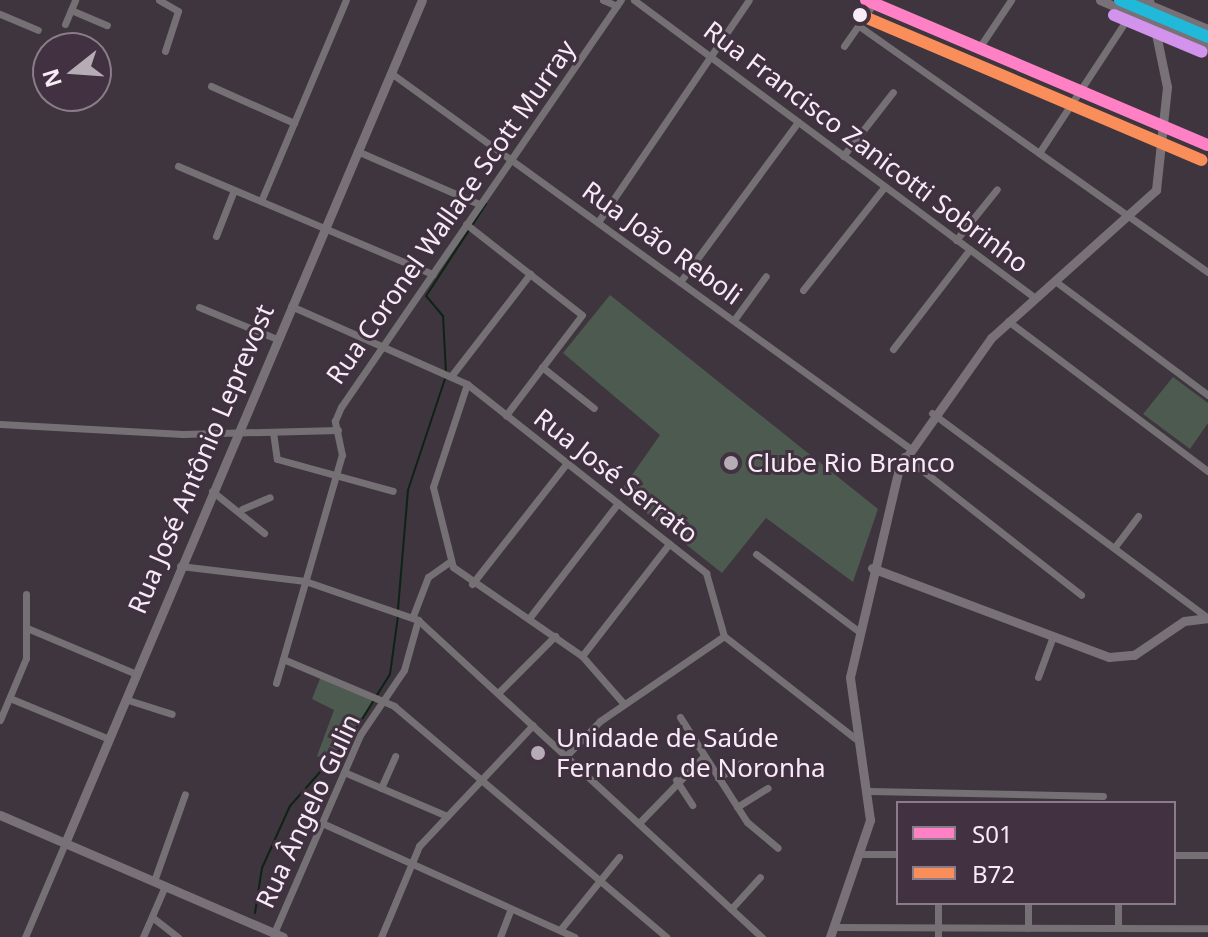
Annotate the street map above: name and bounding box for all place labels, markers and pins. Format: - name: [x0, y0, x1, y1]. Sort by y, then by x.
- unlabelled marker: [852, 7, 868, 23]
- place label: Clube Rio Branco: [747, 447, 955, 479]
- marker: Clube Rio Branco: [722, 454, 740, 472]
- place label: Unidade de Saúde Fernando de Noronha: [556, 722, 826, 784]
- marker: Unidade de Saúde Fernando de Noronha: [527, 742, 549, 764]

